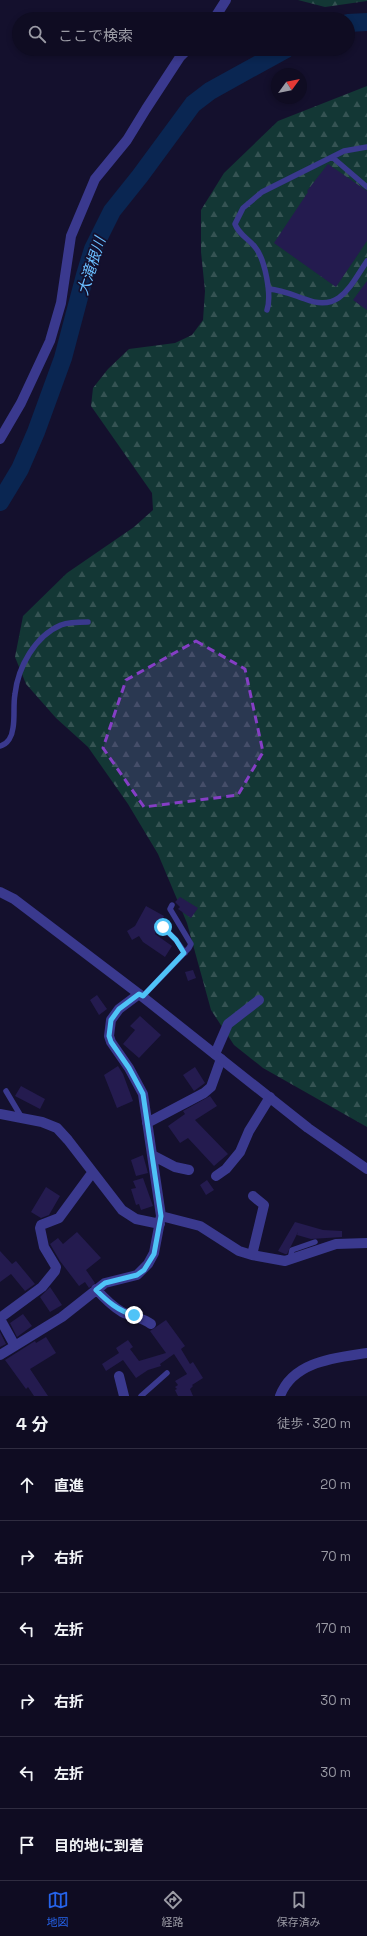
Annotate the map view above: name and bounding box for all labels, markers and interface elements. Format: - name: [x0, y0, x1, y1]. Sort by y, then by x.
- search box: [12, 12, 355, 56]
- icon: search: [26, 23, 48, 45]
- text: ここで検索: [58, 26, 133, 45]
- north arrow: [271, 68, 307, 104]
- water label: 大滝根川: [73, 233, 110, 297]
- route start: [154, 918, 172, 936]
- route end: [125, 1306, 143, 1324]
- text: 4 分: [16, 1413, 48, 1435]
- text: 徒歩 · 320 m: [277, 1415, 351, 1432]
- icon: ahead: [16, 1474, 38, 1496]
- text: 直進: [54, 1476, 84, 1495]
- text: 20 m: [320, 1476, 351, 1493]
- icon: right: [16, 1546, 38, 1568]
- text: 右折: [54, 1548, 84, 1567]
- text: 70 m: [321, 1548, 351, 1565]
- icon: left: [16, 1618, 38, 1640]
- text: 左折: [54, 1620, 84, 1639]
- text: 170 m: [315, 1620, 351, 1637]
- icon: right: [16, 1690, 38, 1712]
- text: 右折: [54, 1692, 84, 1711]
- text: 30 m: [320, 1692, 351, 1709]
- icon: left: [16, 1762, 38, 1784]
- text: 左折: [54, 1764, 84, 1783]
- text: 30 m: [320, 1764, 351, 1781]
- icon: arrive: [16, 1834, 38, 1856]
- text: 目的地に到着: [54, 1836, 144, 1855]
- tab: 地図: [47, 1889, 69, 1929]
- tab: 経路: [162, 1889, 184, 1929]
- tab: 保存済み: [277, 1889, 321, 1929]

